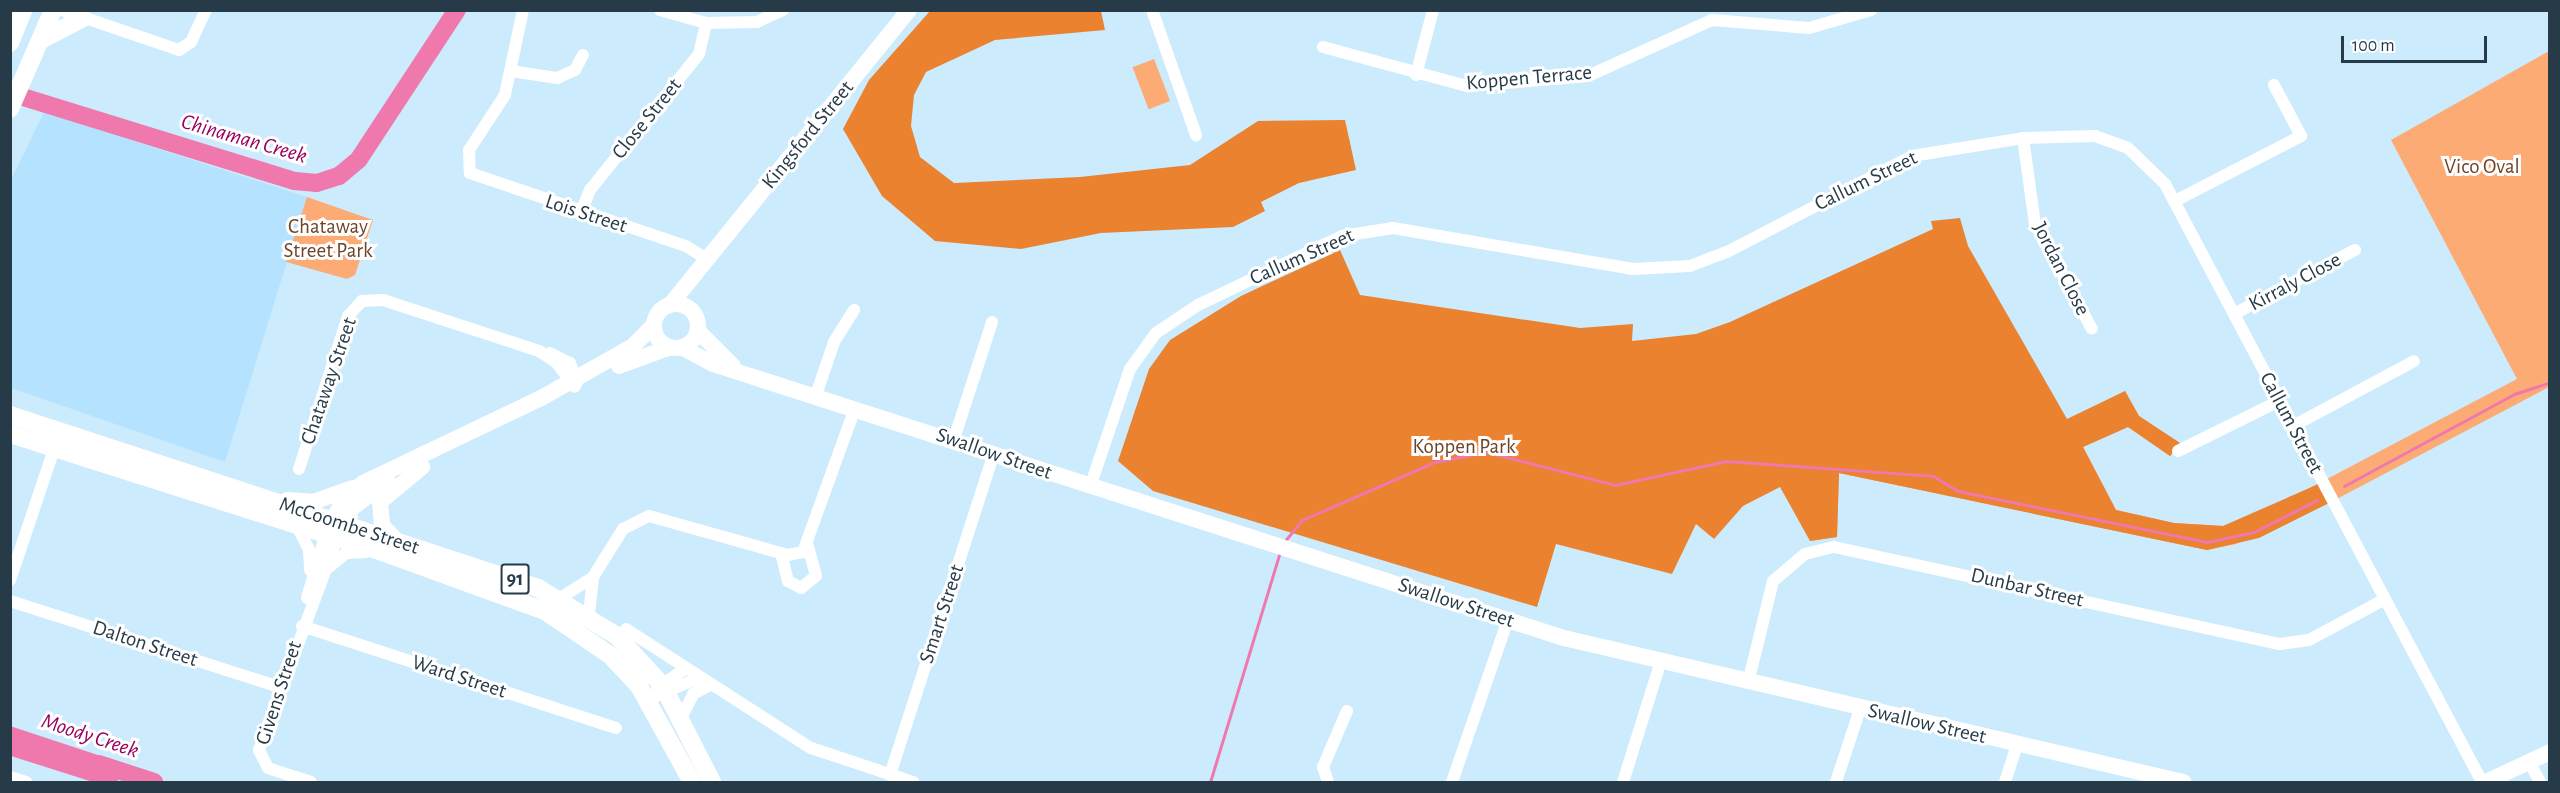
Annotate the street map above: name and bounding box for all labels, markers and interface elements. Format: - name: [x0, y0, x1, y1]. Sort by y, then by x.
- scale bar: [2344, 24, 2490, 62]
- text: 100 m: [2352, 37, 2395, 55]
- street label: Koppen Terrace: [1465, 60, 1593, 96]
- street label: Close Street: [607, 73, 687, 165]
- street label: Kingsford Street: [757, 76, 859, 194]
- water label: Chinaman Creek: [178, 108, 310, 170]
- street label: Callum Street: [1811, 145, 1921, 217]
- park label: Vico Oval: [2444, 154, 2520, 180]
- street label: Lois Street: [542, 189, 630, 239]
- park label: Chataway Street Park: [283, 214, 373, 264]
- street label: Jordan Close: [2027, 218, 2095, 320]
- street label: Callum Street: [1246, 223, 1358, 291]
- street label: Kirraly Close: [2244, 247, 2346, 317]
- street label: Chataway Street: [295, 314, 363, 448]
- street label: Callum Street: [2254, 368, 2328, 478]
- street label: Swallow Street: [933, 422, 1055, 486]
- park label: Koppen Park: [1413, 434, 1515, 460]
- street label: McCoombe Street: [276, 492, 422, 560]
- street label: Smart Street: [914, 561, 970, 667]
- road number: 91: [500, 562, 530, 596]
- street label: Dunbar Street: [1968, 563, 2086, 613]
- street label: Swallow Street: [1395, 572, 1517, 634]
- street label: Dalton Street: [89, 615, 201, 673]
- street label: Givens Street: [250, 638, 308, 748]
- street label: Ward Street: [409, 650, 509, 704]
- street label: Swallow Street: [1865, 698, 1989, 750]
- water label: Moody Creek: [38, 708, 142, 764]

